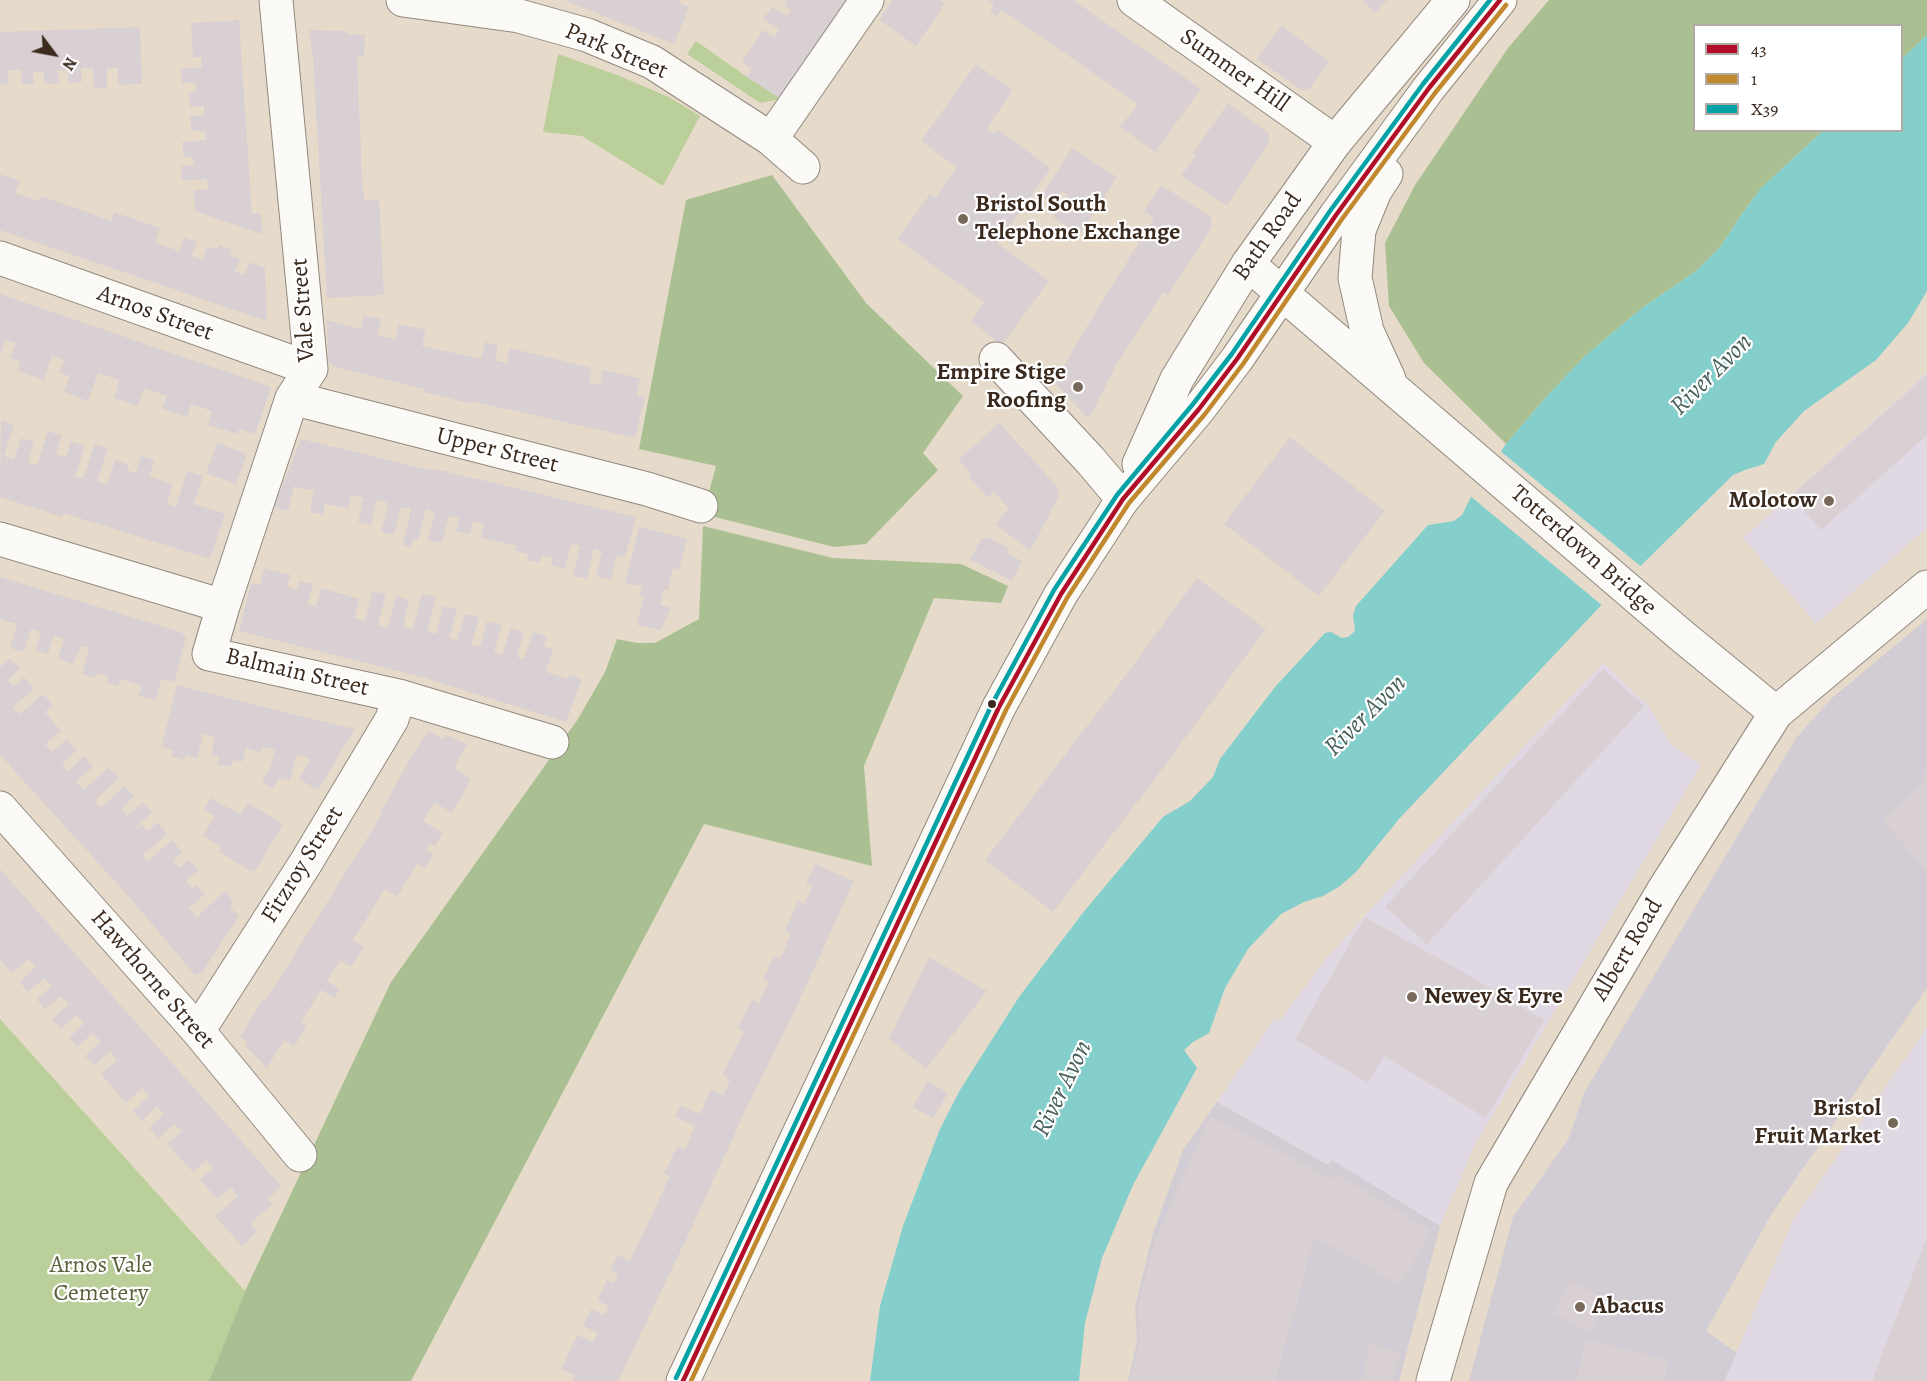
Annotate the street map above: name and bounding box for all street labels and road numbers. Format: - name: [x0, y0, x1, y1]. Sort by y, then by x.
- street label: Park Street: [560, 17, 672, 87]
- street label: Summer Hill: [1174, 23, 1294, 119]
- street label: Bath Road: [1227, 187, 1309, 287]
- street label: Vale Street: [286, 257, 322, 363]
- street label: Arnos Street: [93, 280, 217, 348]
- street label: Upper Street: [433, 422, 561, 480]
- street label: Totterdown Bridge: [1504, 480, 1662, 622]
- street label: Balmain Street: [223, 643, 371, 703]
- street label: Fitzroy Street: [256, 801, 350, 929]
- street label: Albert Road: [1586, 894, 1670, 1006]
- street label: Hawthorne Street: [84, 905, 220, 1055]

